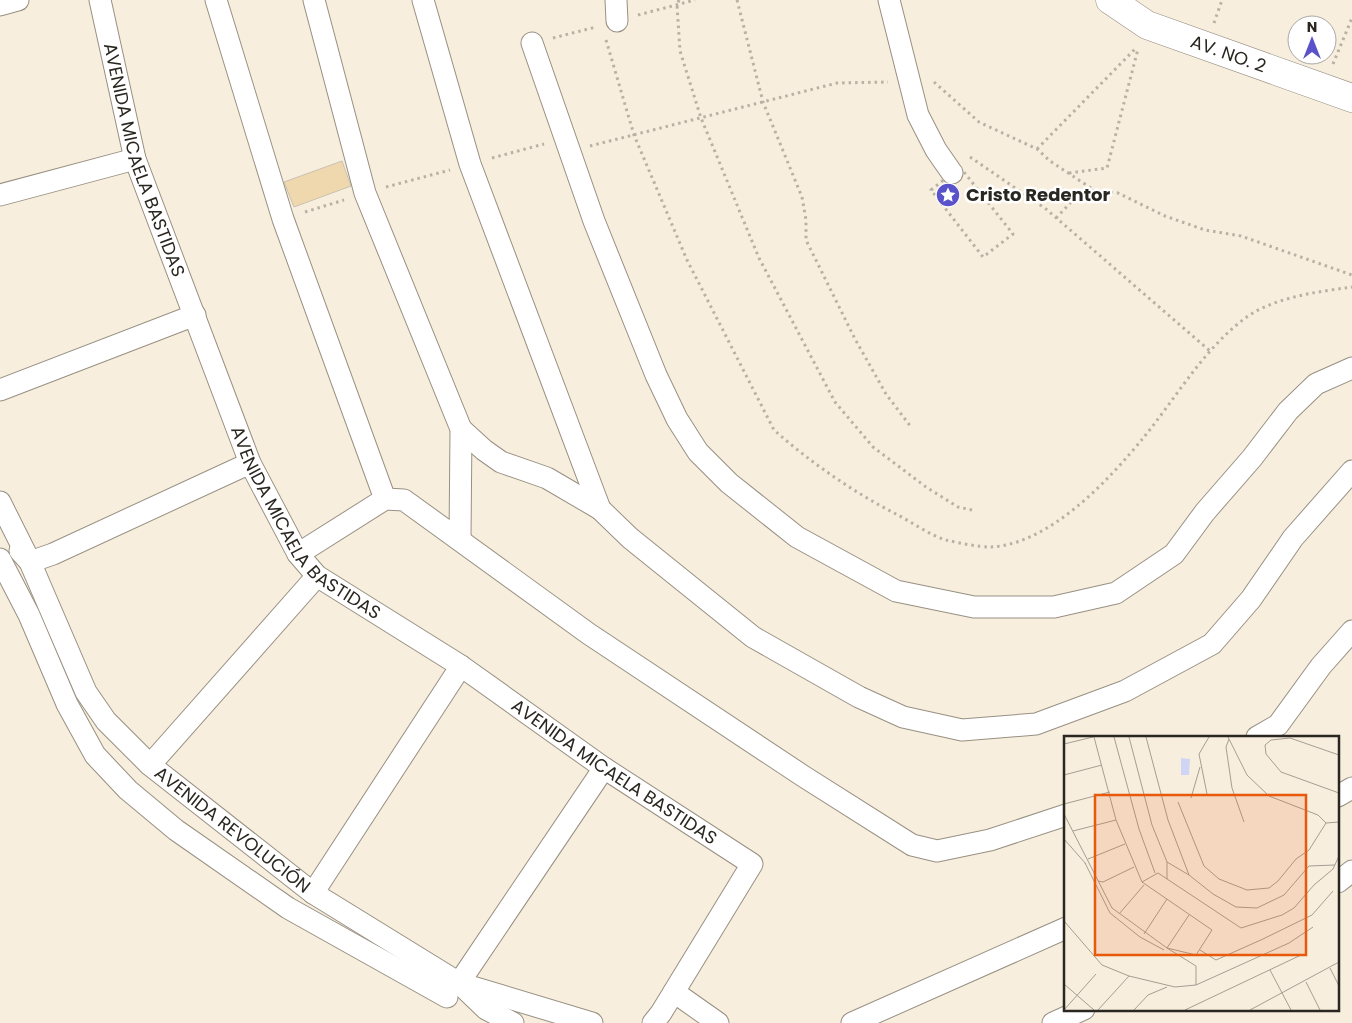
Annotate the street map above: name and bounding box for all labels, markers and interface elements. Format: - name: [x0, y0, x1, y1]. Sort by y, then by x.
- north arrow: [1287, 15, 1337, 65]
- text: N: [1307, 17, 1317, 37]
- street label: AV. NO. 2: [1187, 29, 1270, 78]
- street label: AVENIDA MICAELA BASTIDAS: [98, 40, 191, 280]
- place icon: Cristo Redentor: [935, 182, 961, 208]
- place label: Cristo Redentor: [966, 182, 1110, 207]
- street label: AVENIDA MICAELA BASTIDAS: [225, 422, 386, 625]
- street label: AVENIDA MICAELA BASTIDAS: [507, 693, 722, 850]
- inset map: [1064, 736, 1340, 1010]
- street label: AVENIDA REVOLUCIÓN: [150, 760, 316, 899]

